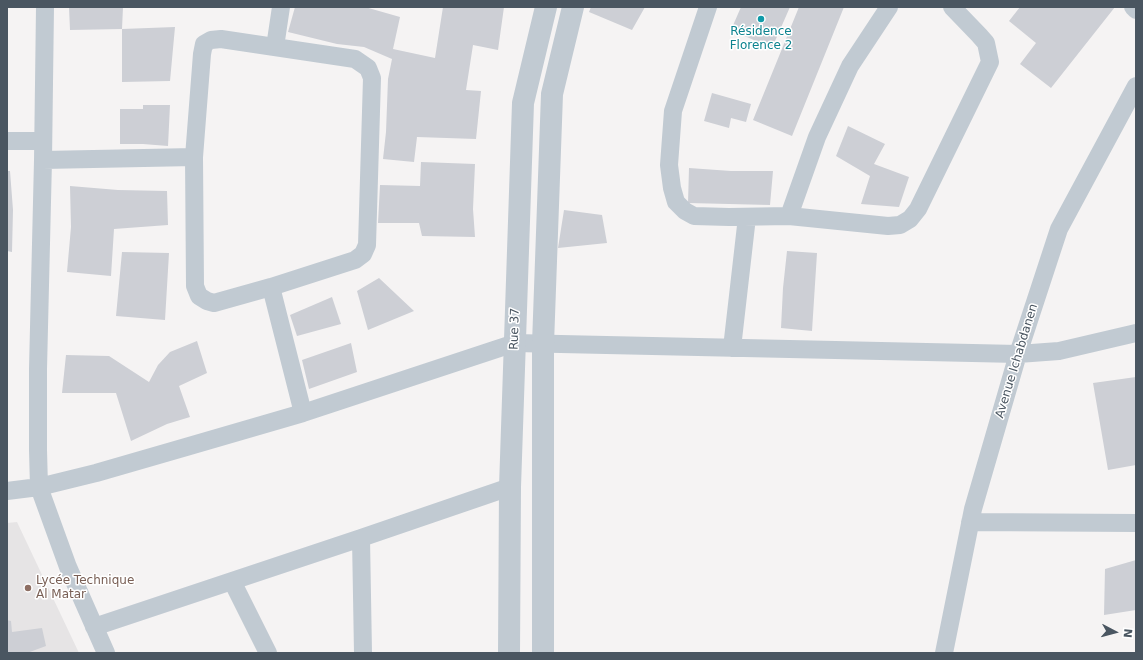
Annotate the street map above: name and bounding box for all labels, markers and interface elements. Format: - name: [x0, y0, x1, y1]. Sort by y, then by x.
- marker: Résidence Florence 2: [756, 14, 766, 24]
- place label: Résidence Florence 2: [730, 25, 792, 53]
- street label: Avenue Ichabdanen: [993, 302, 1041, 420]
- street label: Rue 37: [507, 308, 523, 350]
- place label: Lycée Technique Al Matar: [36, 574, 134, 602]
- marker: Lycée Technique Al Matar: [23, 583, 33, 593]
- north arrow: [1095, 612, 1135, 652]
- text: N: [1120, 628, 1134, 639]

